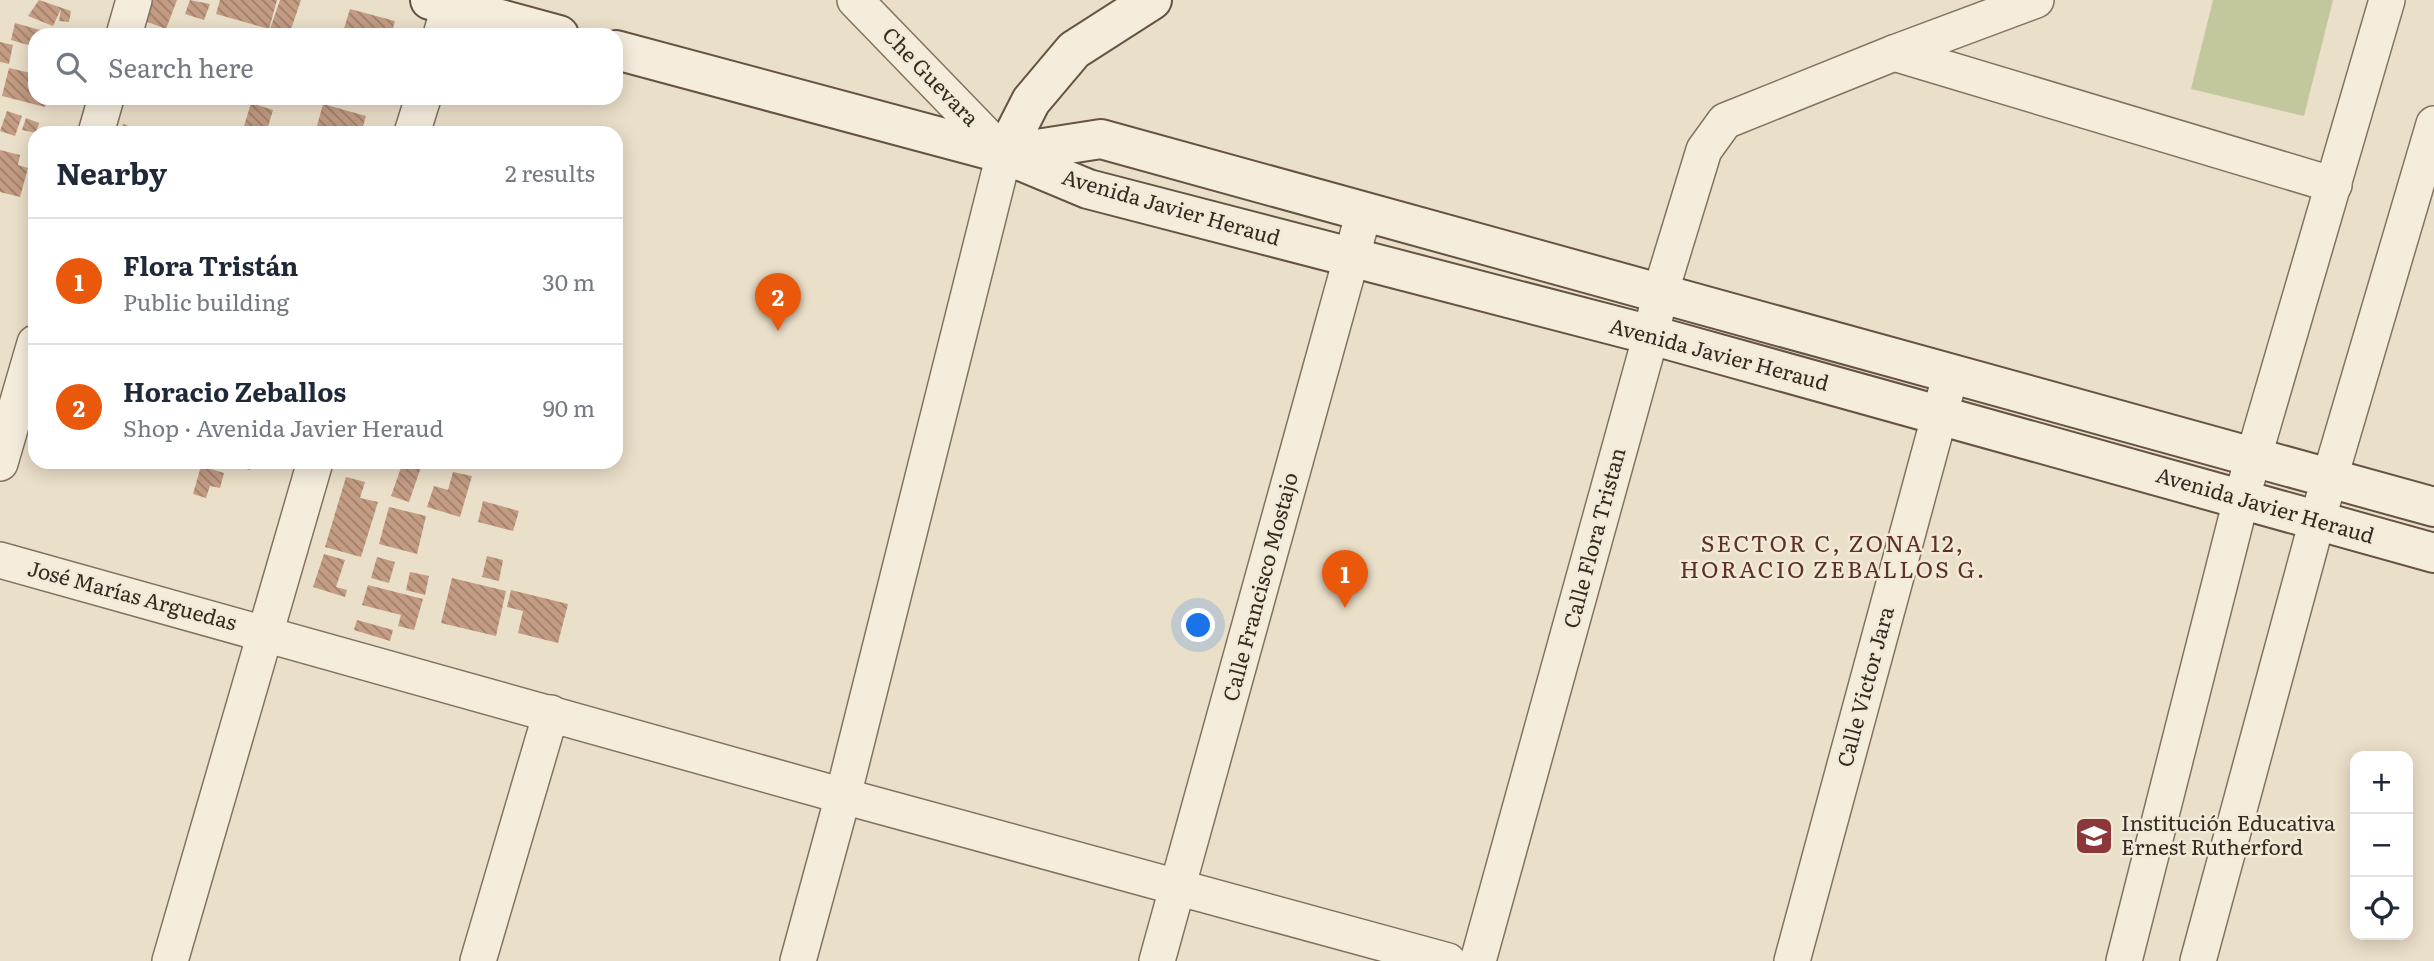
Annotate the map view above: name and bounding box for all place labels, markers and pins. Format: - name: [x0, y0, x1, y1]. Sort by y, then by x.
- pin: 2: [755, 273, 801, 331]
- pin: 1: [1322, 550, 1368, 608]
- place label: Institución Educativa Ernest Rutherford: [2121, 806, 2336, 861]
- school or university icon: Institución Educativa Ernest Rutherford: [2073, 815, 2115, 857]

